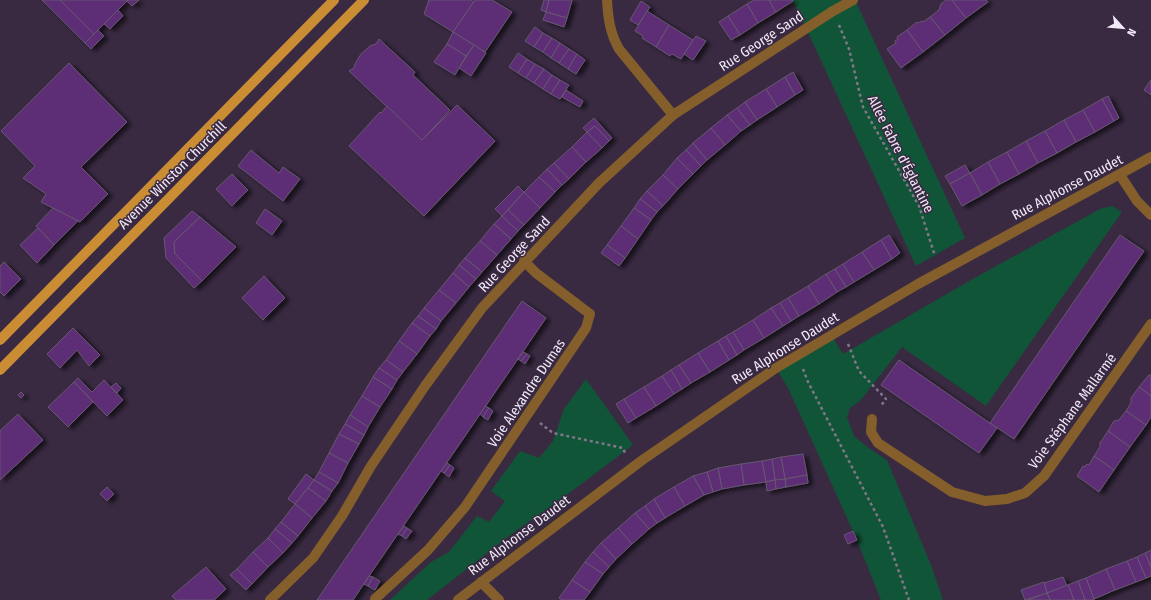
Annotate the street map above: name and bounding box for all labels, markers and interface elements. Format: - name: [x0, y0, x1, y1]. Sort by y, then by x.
- street label: Rue George Sand: [716, 8, 807, 75]
- north arrow: [1103, 8, 1143, 48]
- text: N: [1124, 26, 1139, 38]
- street label: Allée Fabre d'Églantine: [864, 92, 938, 216]
- street label: Avenue Winston Churchill: [115, 118, 230, 233]
- street label: Rue Alphonse Daudet: [1009, 151, 1126, 224]
- street label: Rue George Sand: [475, 213, 554, 296]
- street label: Rue Alphonse Daudet: [729, 308, 842, 388]
- street label: Voie Alexandre Dumas: [484, 336, 569, 451]
- street label: Voie Stéphane Mallarmé: [1025, 350, 1120, 472]
- street label: Rue Alphonse Daudet: [465, 491, 574, 579]

